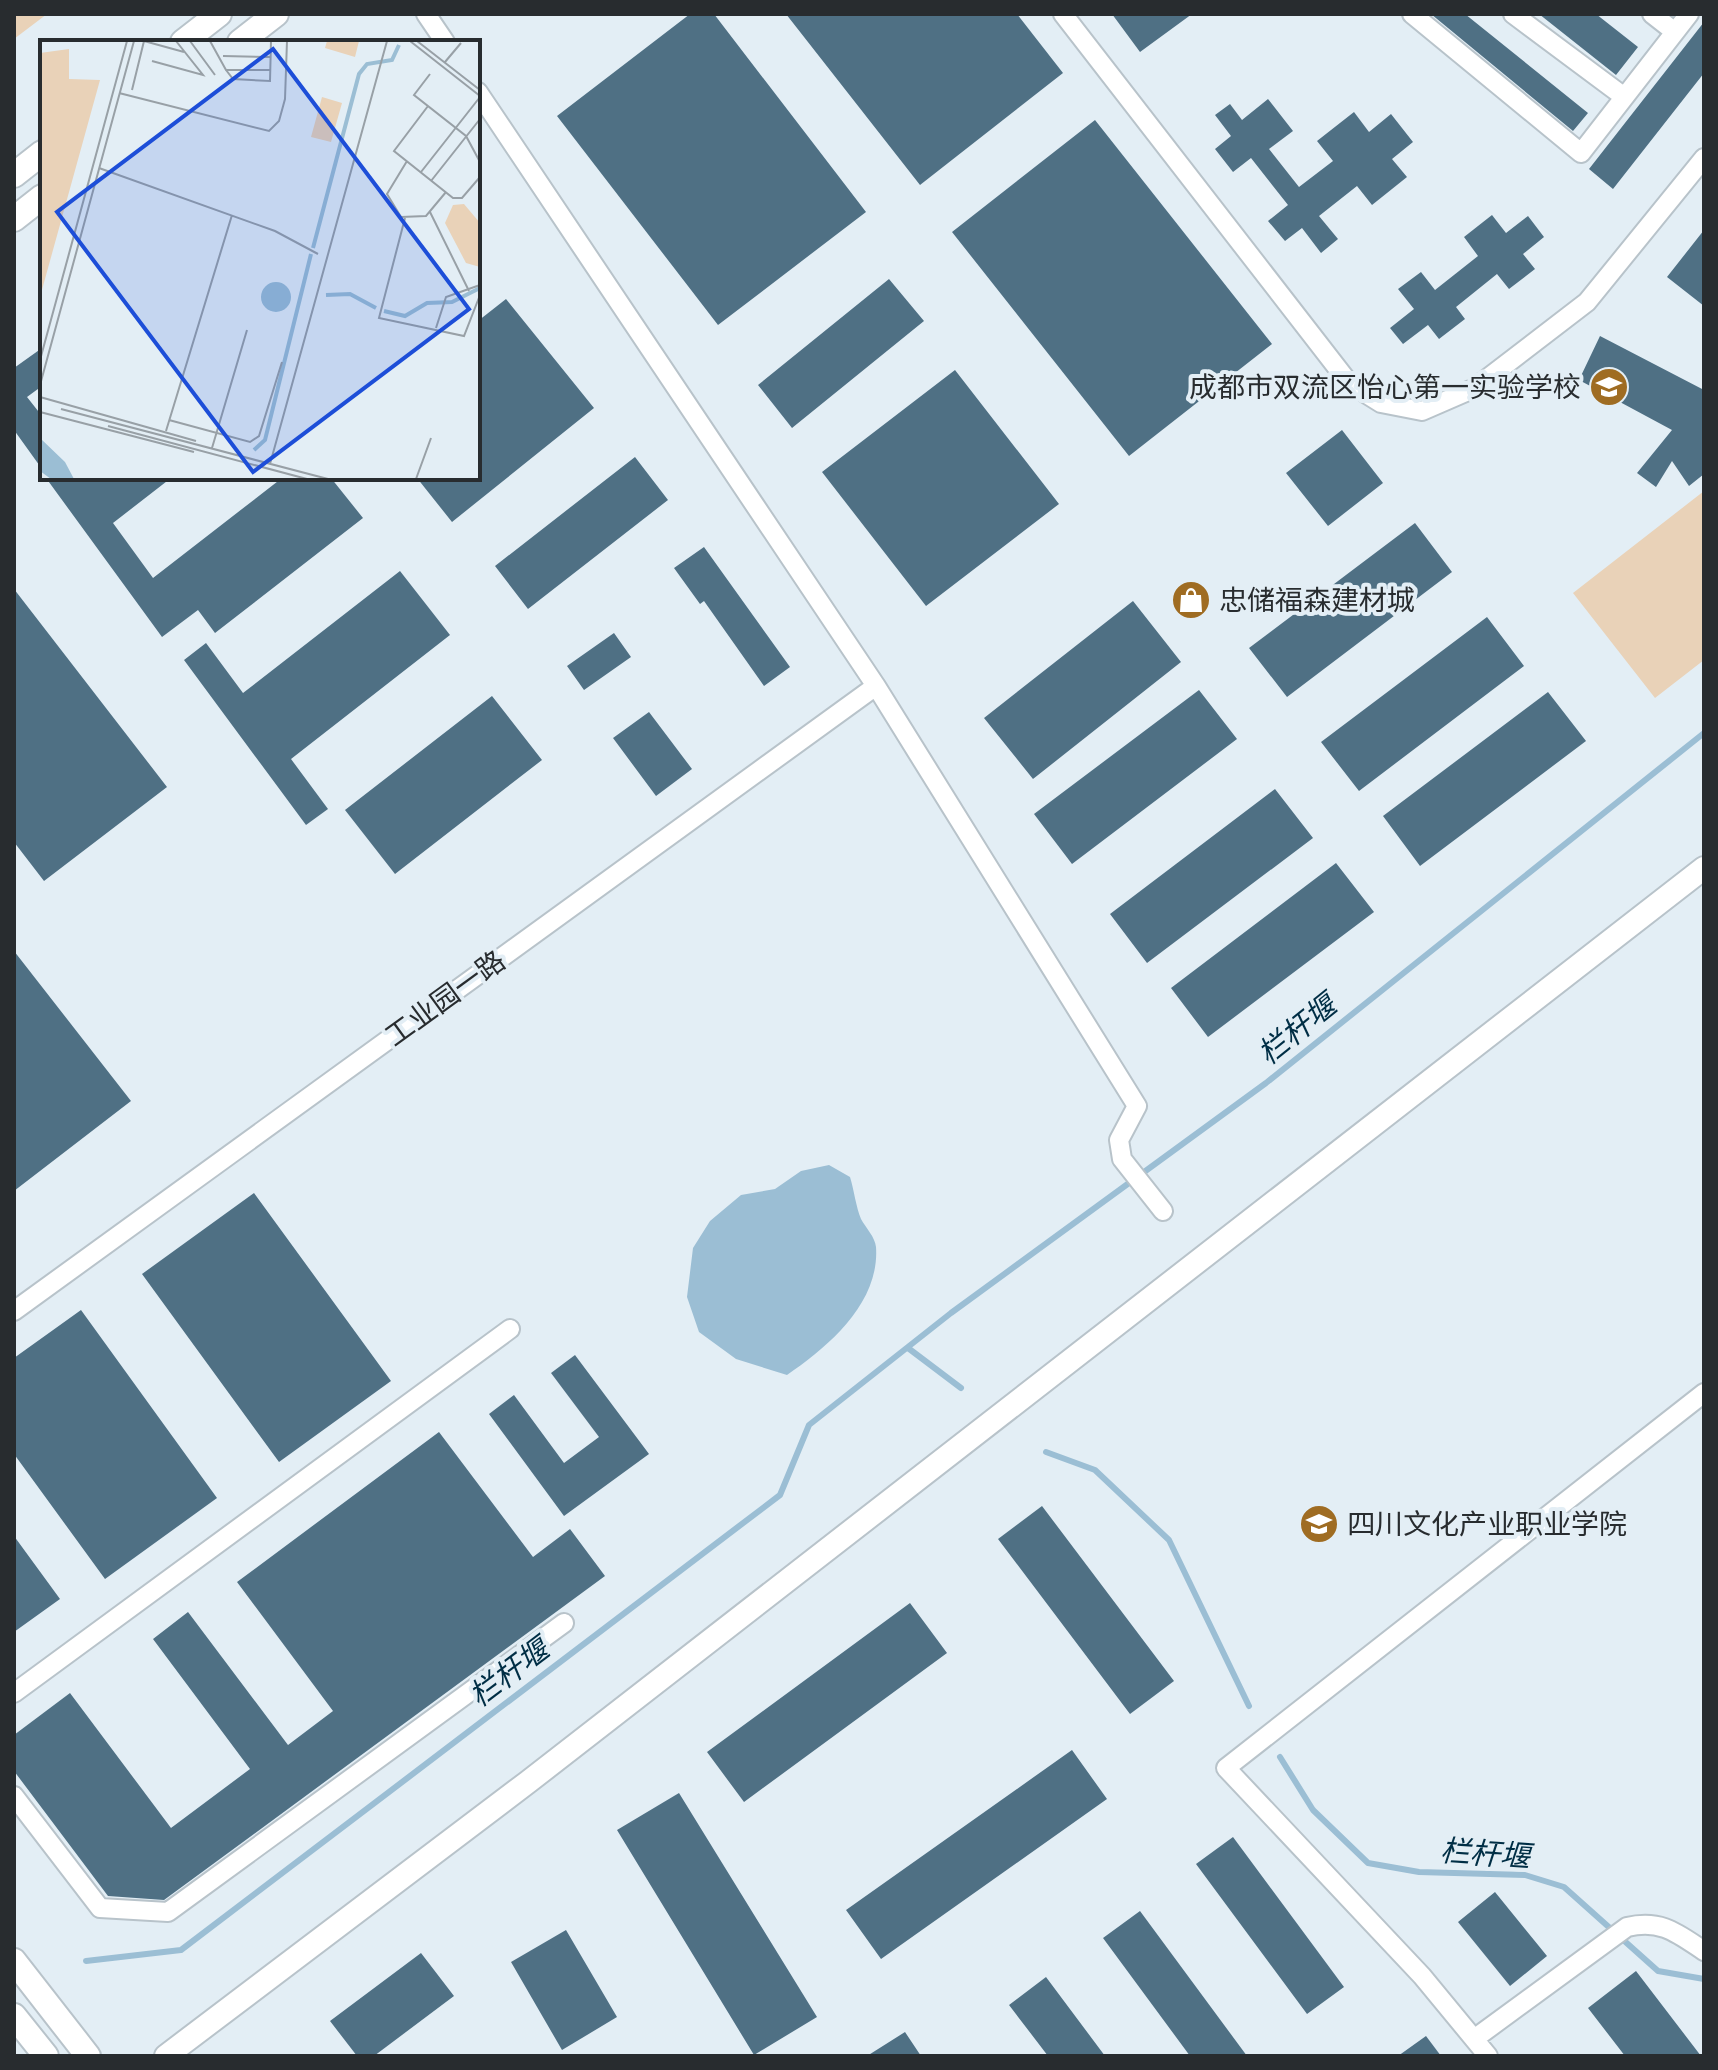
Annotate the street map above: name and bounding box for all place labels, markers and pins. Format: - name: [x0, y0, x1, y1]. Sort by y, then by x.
- school or university icon: 成都市双流区怡心第一实验学校: [1588, 366, 1630, 408]
- place label: 成都市双流区怡心第一实验学校: [1189, 370, 1581, 404]
- shop icon: 忠储福森建材城: [1170, 579, 1212, 621]
- place label: 忠储福森建材城: [1219, 583, 1415, 617]
- school or university icon: 四川文化产业职业学院: [1298, 1503, 1340, 1545]
- place label: 四川文化产业职业学院: [1347, 1507, 1627, 1541]

